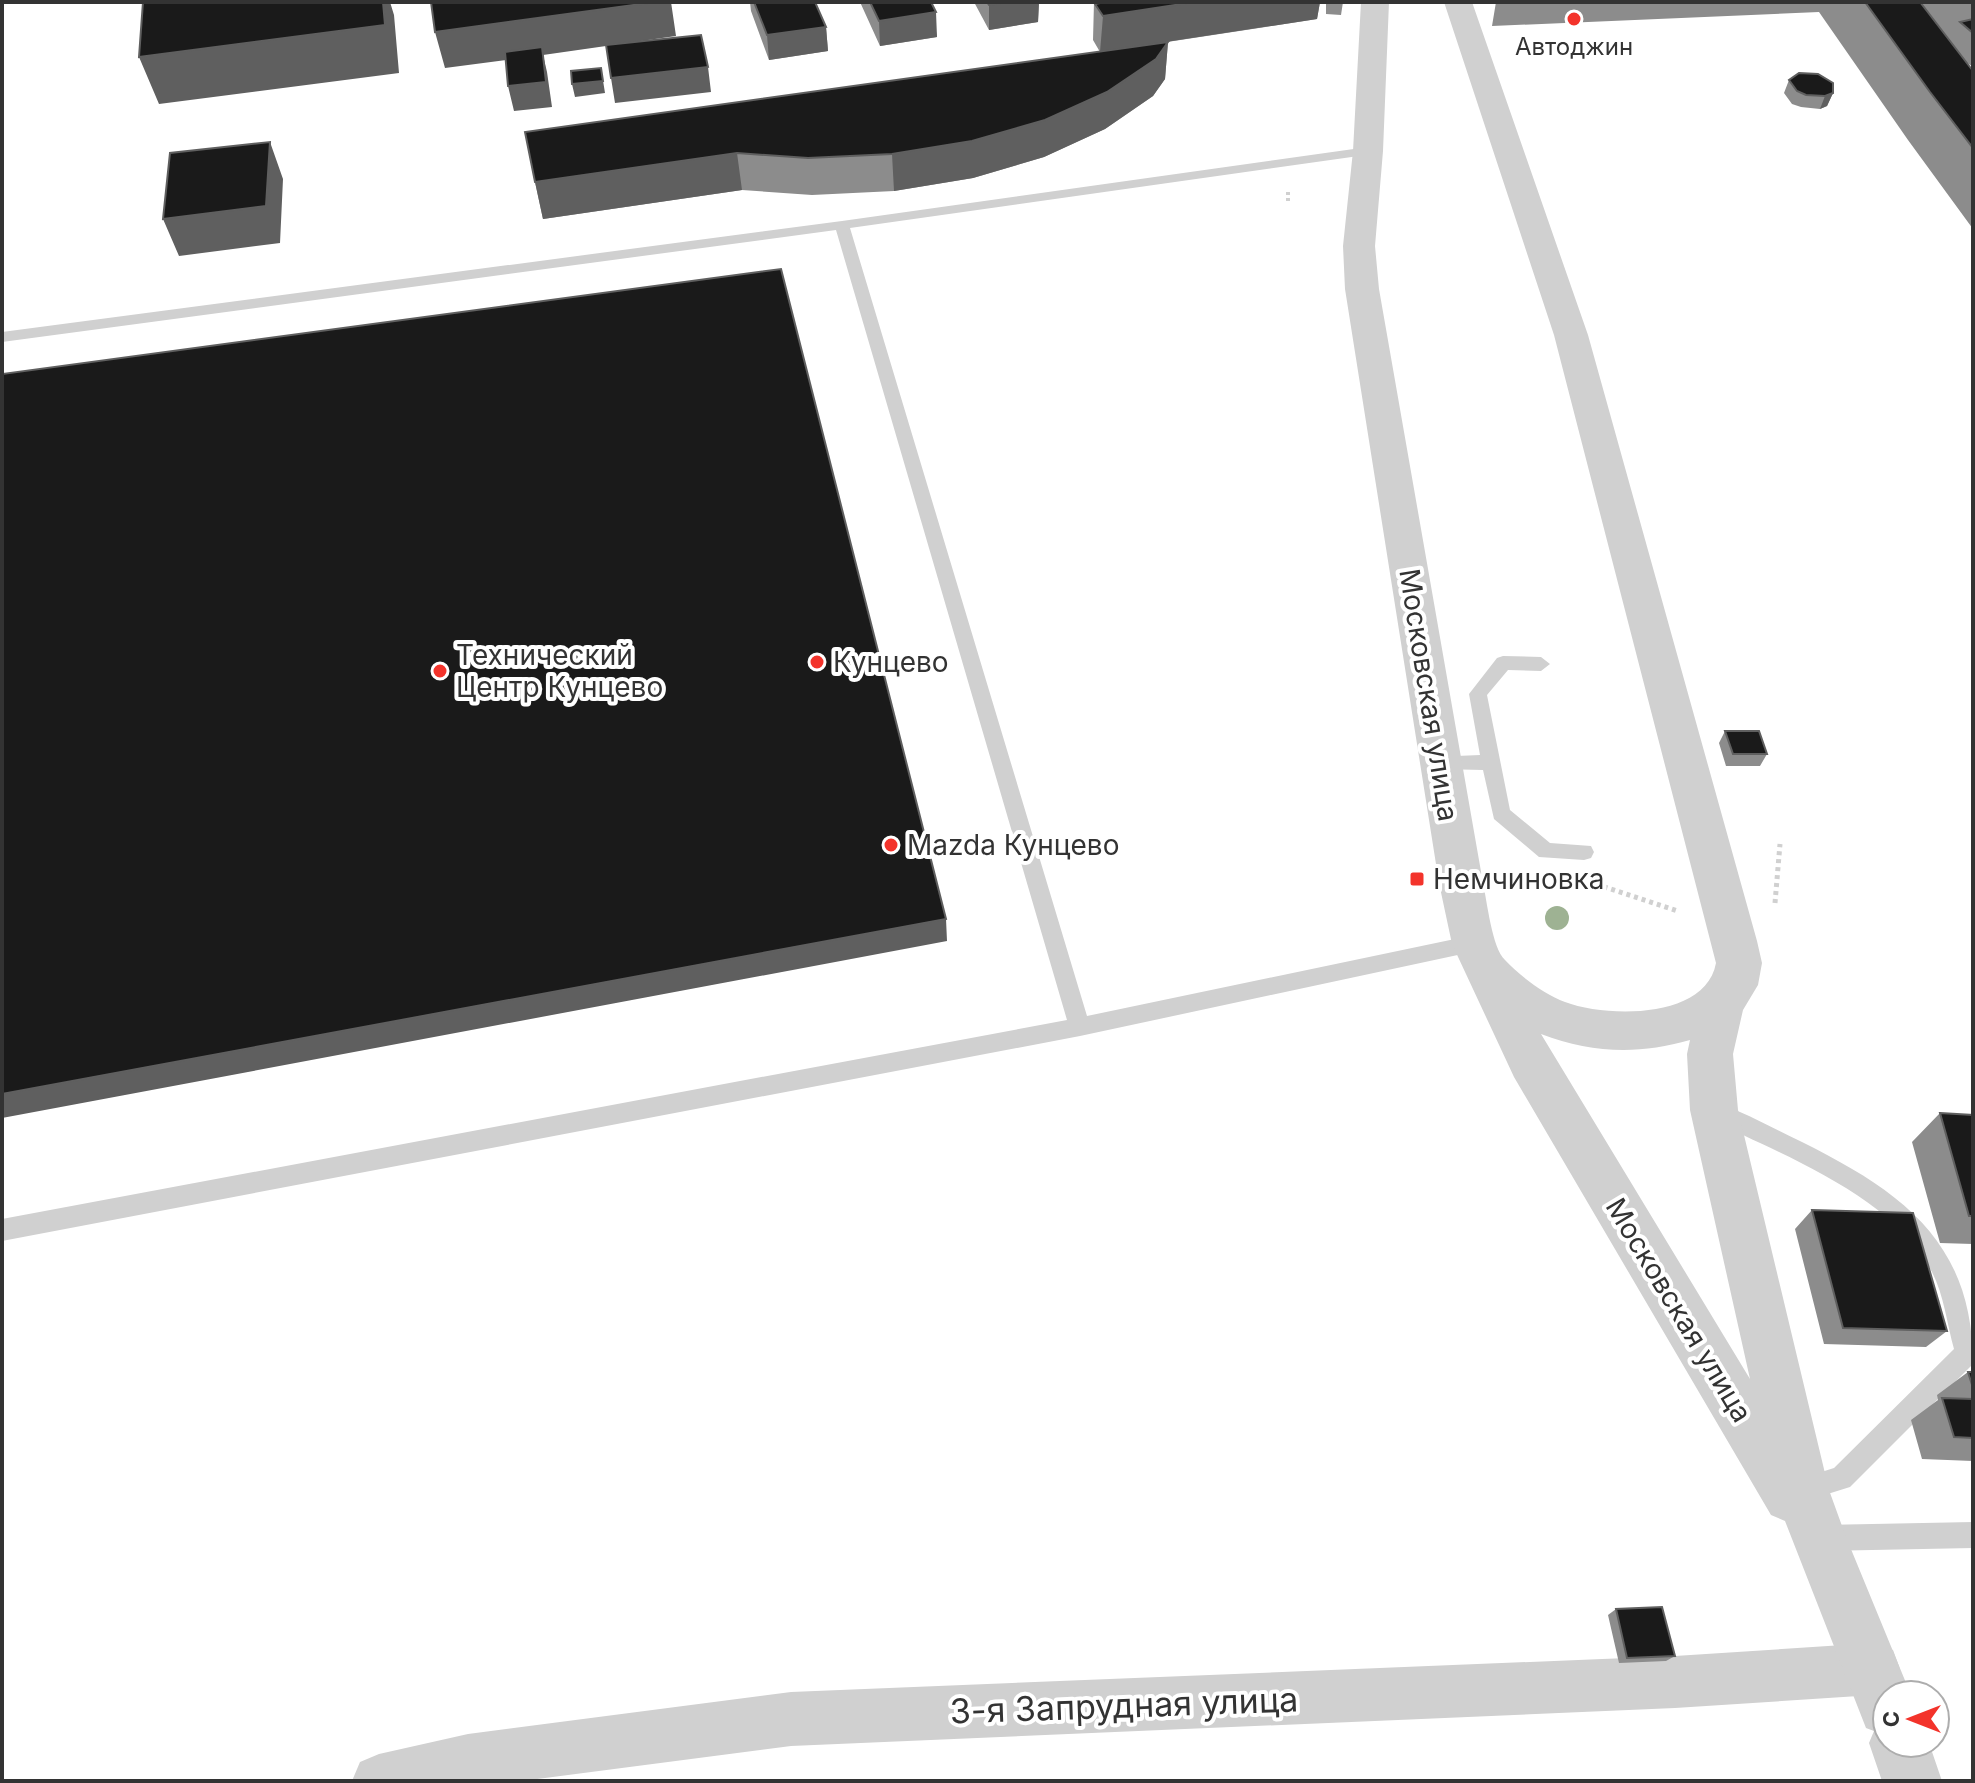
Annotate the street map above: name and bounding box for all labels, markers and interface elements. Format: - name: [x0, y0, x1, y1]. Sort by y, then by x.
- marker: Автоджин: [1565, 10, 1583, 28]
- place label: Автоджин: [1515, 32, 1633, 61]
- street label: Московская улица: [1392, 566, 1466, 824]
- place label: Технический Центр Кунцево: [456, 638, 663, 704]
- place label: Кунцево: [833, 645, 949, 679]
- marker: Кунцево: [808, 653, 826, 671]
- marker: Технический Центр Кунцево: [431, 662, 449, 680]
- place label: Mazda Кунцево: [907, 828, 1119, 862]
- marker: Mazda Кунцево: [882, 836, 900, 854]
- place label: Немчиновка: [1433, 862, 1605, 896]
- marker: Немчиновка: [1408, 870, 1426, 888]
- street label: Московская улица: [1599, 1192, 1759, 1428]
- street label: 3-я Запрудная улица: [949, 1678, 1299, 1732]
- north arrow: [1871, 1679, 1951, 1759]
- text: С: [1878, 1711, 1904, 1727]

